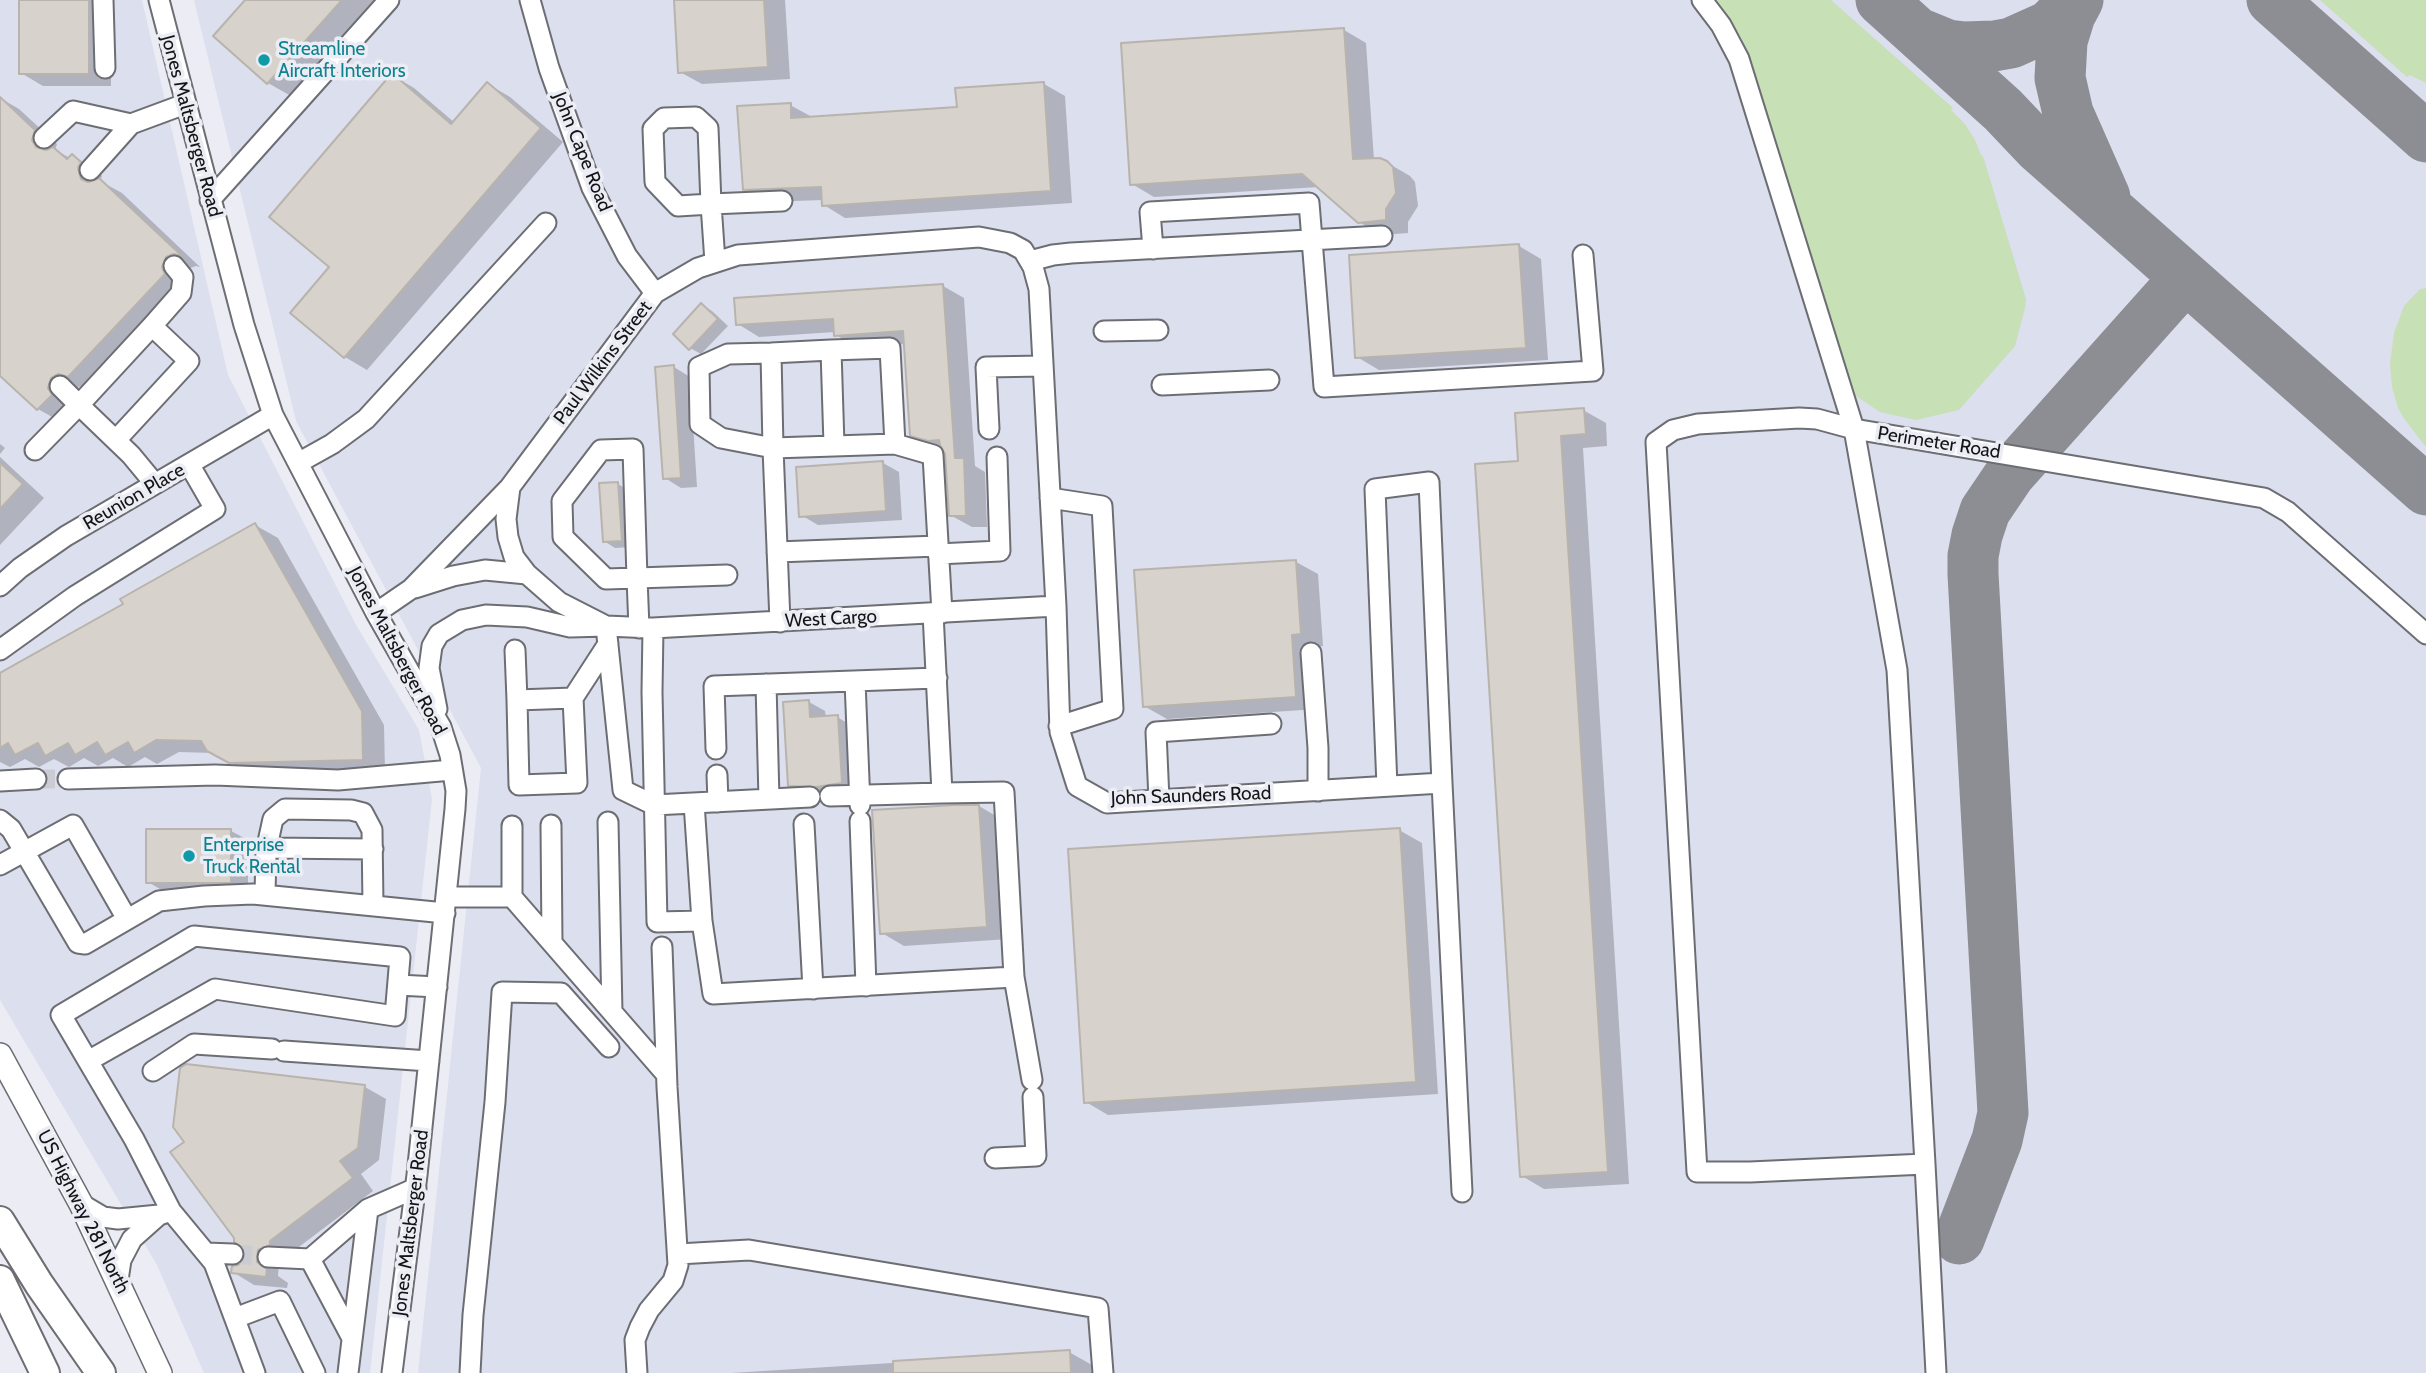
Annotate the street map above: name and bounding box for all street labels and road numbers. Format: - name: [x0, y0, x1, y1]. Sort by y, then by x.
- street label: Jones Maltsberger Road: [156, 33, 226, 219]
- street label: John Cape Road: [548, 89, 616, 215]
- street label: Paul Wilkins Street: [549, 297, 657, 429]
- street label: Perimeter Road: [1876, 422, 2002, 464]
- street label: Reunion Place: [79, 459, 189, 535]
- street label: Jones Maltsberger Road: [343, 563, 451, 739]
- street label: West Cargo: [784, 605, 878, 633]
- street label: John Saunders Road: [1110, 782, 1272, 810]
- street label: US Highway 281 North: [32, 1126, 134, 1298]
- street label: Jones Maltsberger Road: [388, 1129, 434, 1317]

